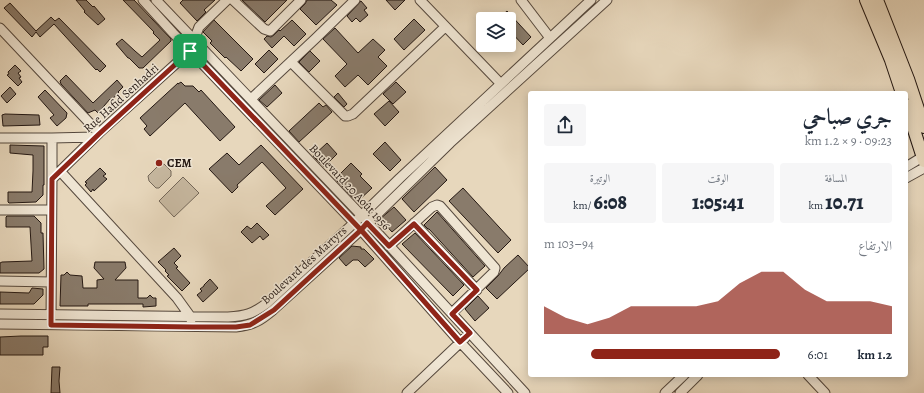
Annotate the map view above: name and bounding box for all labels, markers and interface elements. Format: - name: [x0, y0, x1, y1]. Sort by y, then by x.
- map controls: [476, 12, 516, 52]
- button: layers: [476, 12, 516, 52]
- pin: [173, 34, 207, 68]
- icon: arrive: [179, 40, 201, 62]
- street label: Rue Hafid Senhadri: [80, 60, 162, 136]
- text: جري صباحي: [803, 102, 892, 132]
- button: share: [544, 104, 586, 146]
- text: 09:23 · 9 × 1.2 km: [805, 132, 892, 149]
- street label: Boulevard 20 Août 1956: [306, 141, 394, 234]
- place label: CEM: [167, 155, 192, 171]
- marker: CEM: [154, 158, 164, 168]
- text: الوتيرة: [590, 171, 610, 186]
- text: الوقت: [707, 171, 729, 186]
- text: المسافة: [825, 171, 847, 186]
- text: 6:08: [593, 189, 627, 216]
- text: 1:05:41: [692, 189, 744, 216]
- text: 10.71: [825, 189, 863, 216]
- text: /km: [573, 198, 593, 213]
- text: km: [809, 198, 825, 213]
- street label: Boulevard des Martyrs: [258, 222, 350, 308]
- text: 94–103 m: [544, 235, 594, 252]
- text: الارتفاع: [858, 237, 892, 254]
- text: 6:01: [808, 346, 828, 363]
- text: 1.2 km: [858, 346, 892, 363]

